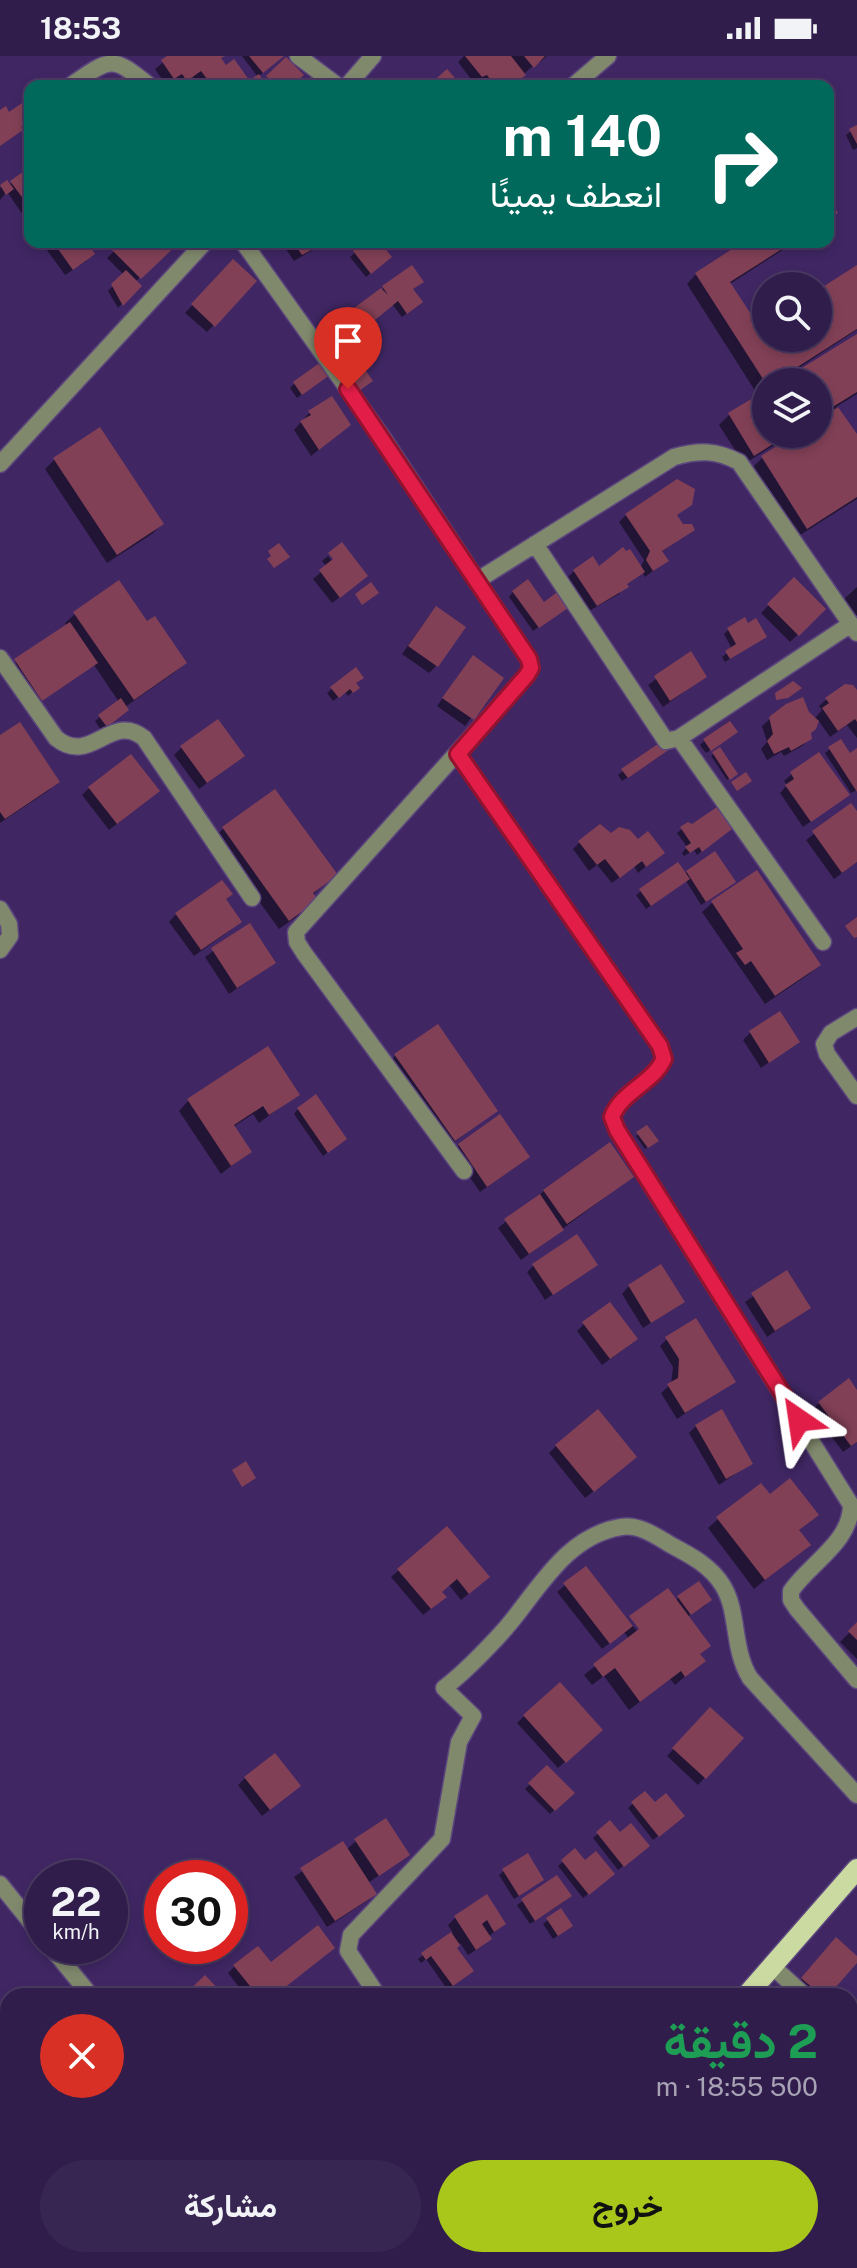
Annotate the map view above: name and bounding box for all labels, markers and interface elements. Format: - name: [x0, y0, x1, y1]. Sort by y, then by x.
- text: 18:53: [40, 10, 121, 46]
- text: 140 m: [502, 103, 662, 169]
- icon: right: [690, 112, 794, 216]
- text: انعطف يمينًا: [490, 173, 662, 215]
- map controls: [752, 272, 832, 448]
- button: search: [752, 272, 832, 352]
- pin: [314, 307, 382, 389]
- icon: arrive: [326, 319, 370, 363]
- button: layers: [752, 368, 832, 448]
- position arrow: [757, 1378, 841, 1462]
- speed limit sign: 30: [144, 1860, 248, 1964]
- text: 22: [51, 1878, 101, 1925]
- text: km/h: [52, 1920, 100, 1944]
- text: 2 دقيقة: [664, 2012, 818, 2069]
- button: close: [40, 2014, 124, 2098]
- text: 500 m · 18:55: [656, 2071, 818, 2102]
- button: مشاركة: [40, 2160, 421, 2252]
- button: خروج: [437, 2160, 818, 2252]

